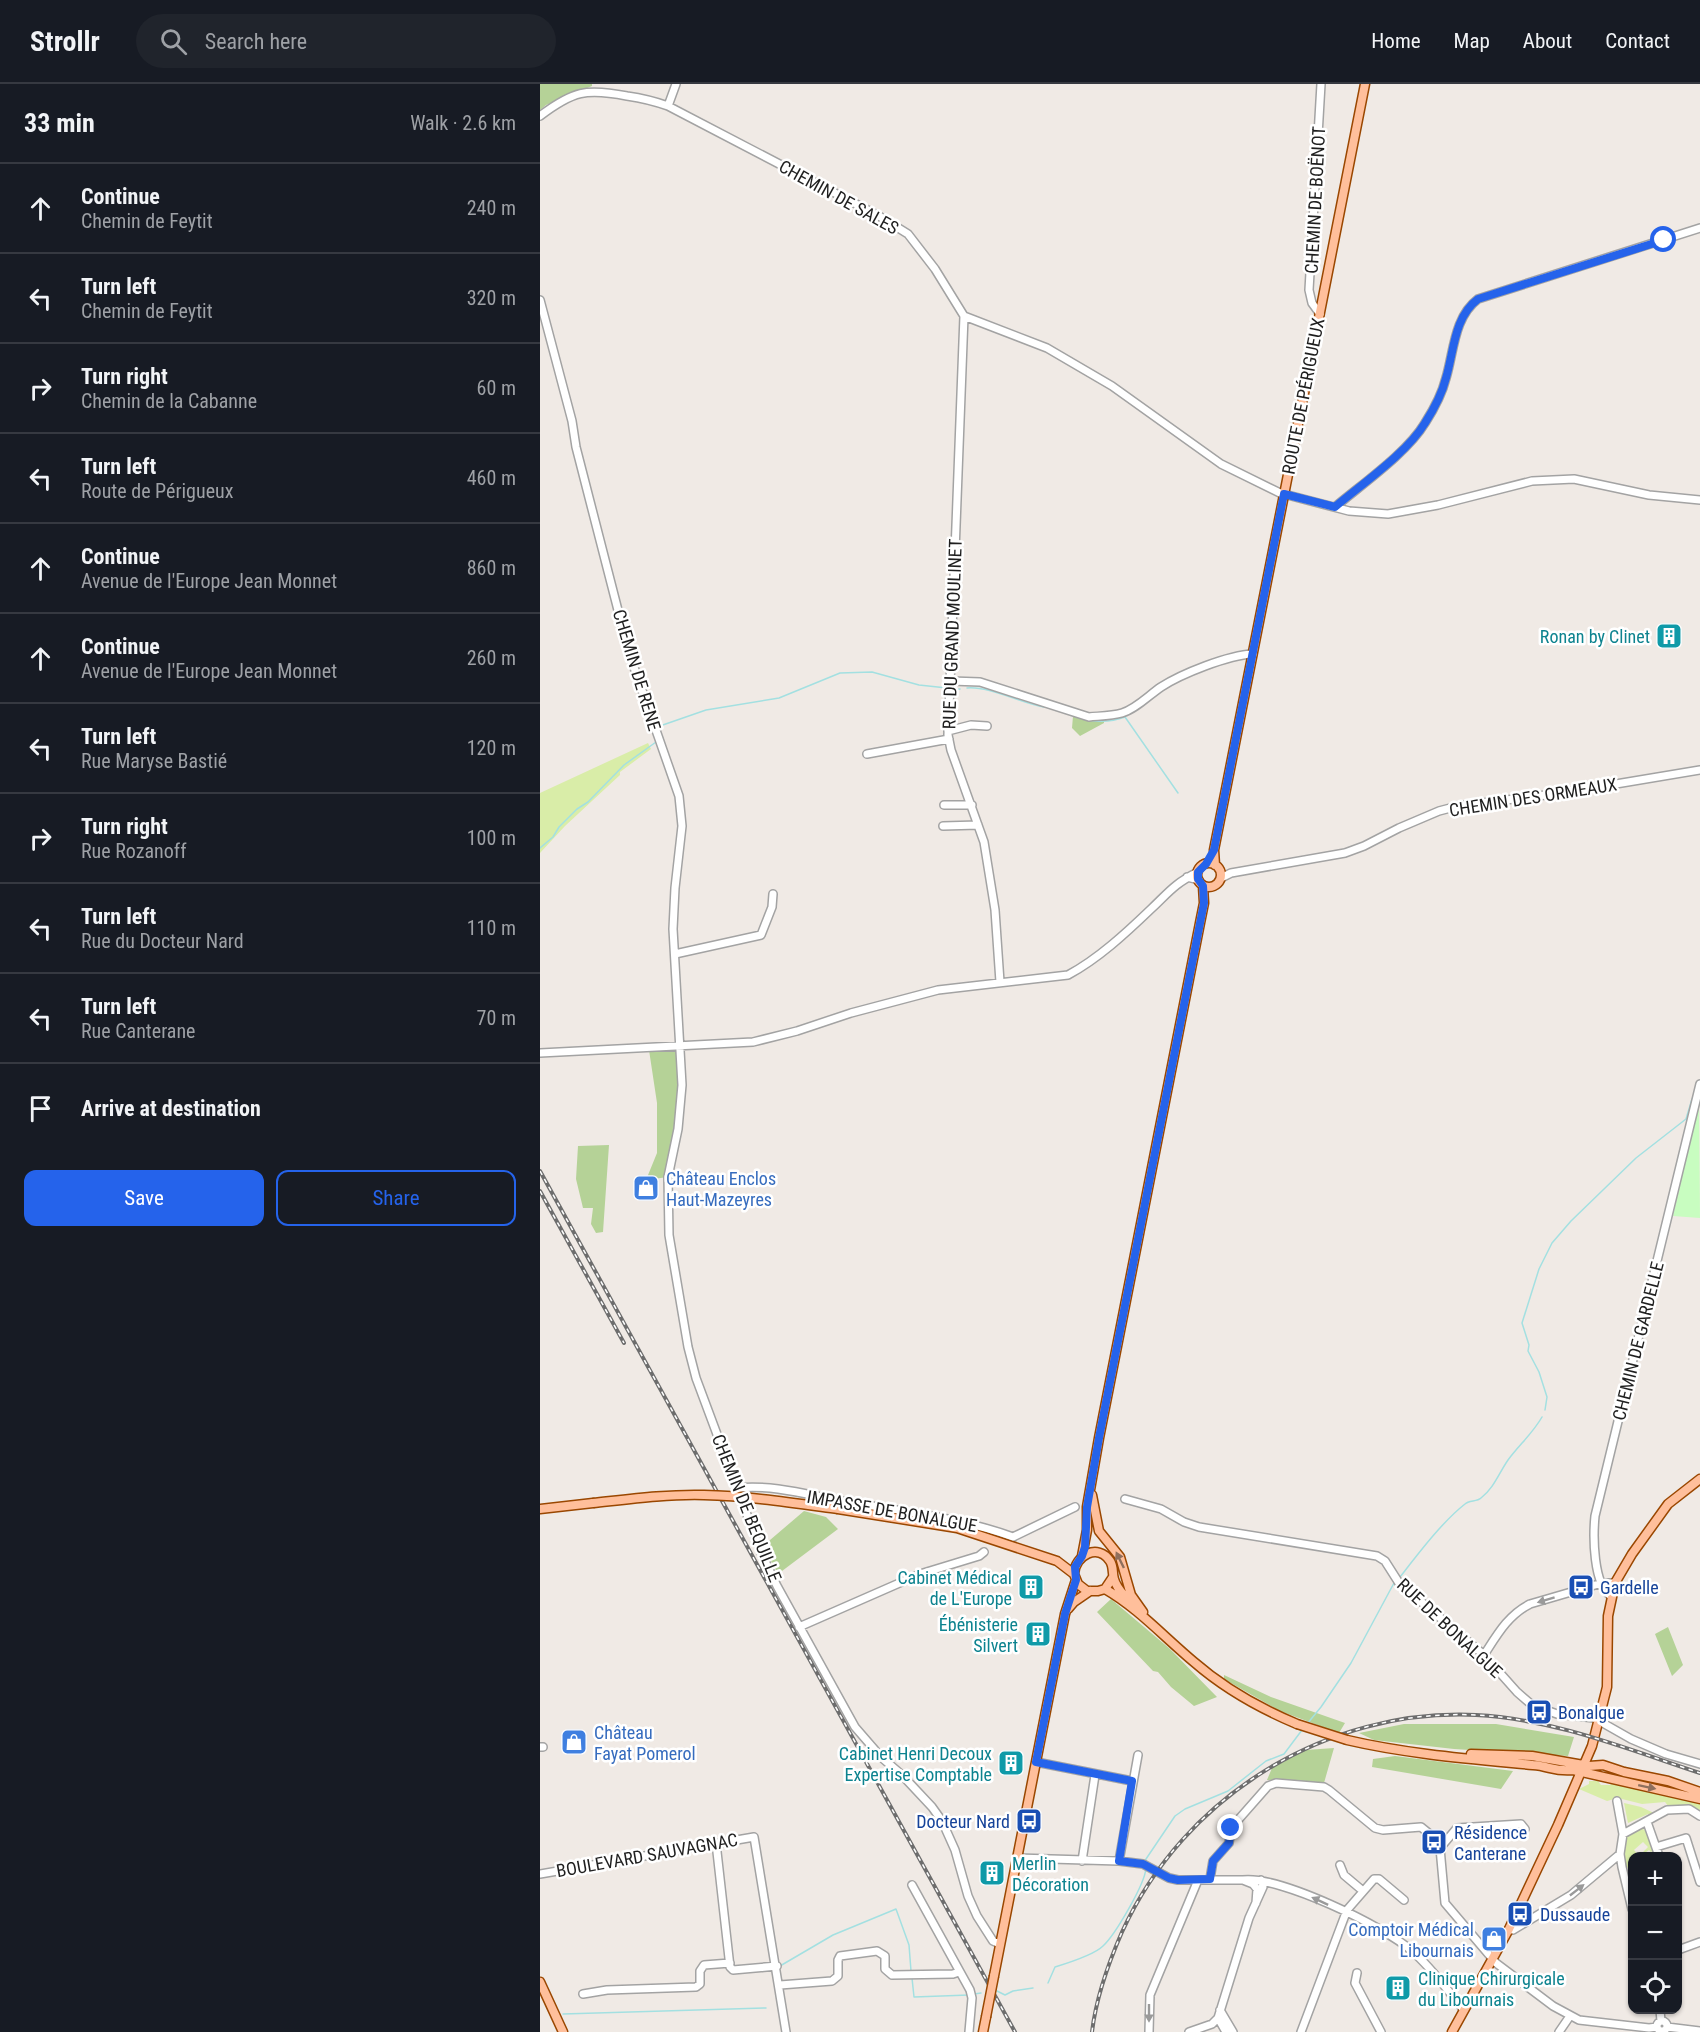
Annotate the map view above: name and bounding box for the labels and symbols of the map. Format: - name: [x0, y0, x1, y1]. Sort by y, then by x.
- street label: CHEMIN DE BOËNOT: [1301, 126, 1329, 274]
- street label: CHEMIN DE SALES: [775, 155, 903, 239]
- route start: [1650, 226, 1676, 252]
- street label: ROUTE DE PÉRIGUEUX: [1278, 316, 1328, 476]
- street label: RUE DU GRAND MOULINET: [938, 538, 966, 730]
- street label: CHEMIN DE RENE: [609, 607, 665, 733]
- building icon: Ronan by Clinet: [1654, 621, 1684, 651]
- place label: Ronan by Clinet: [1540, 626, 1650, 647]
- street label: CHEMIN DES ORMEAUX: [1448, 773, 1618, 821]
- place label: Château Enclos Haut-Mazeyres: [666, 1168, 776, 1210]
- shop icon: Château Enclos Haut-Mazeyres: [631, 1173, 661, 1203]
- street label: CHEMIN DE GARDELLE: [1608, 1259, 1668, 1423]
- street label: CHEMIN DE BEQUILLE: [708, 1431, 786, 1585]
- street label: IMPASSE DE BONALGUE: [805, 1486, 979, 1536]
- one-way arrow: [1115, 1551, 1124, 1568]
- place label: Cabinet Médical de L'Europe: [897, 1567, 1012, 1609]
- building icon: Cabinet Médical de L'Europe: [1016, 1572, 1046, 1602]
- bus stop icon: Gardelle: [1566, 1572, 1596, 1602]
- street label: RUE DE BONALGUE: [1393, 1574, 1507, 1682]
- place label: Gardelle: [1600, 1577, 1659, 1598]
- one-way arrow: [1537, 1596, 1555, 1605]
- place label: Ébénisterie Silvert: [939, 1614, 1018, 1656]
- building icon: Ébénisterie Silvert: [1023, 1619, 1053, 1649]
- bus stop icon: Bonalgue: [1524, 1697, 1554, 1727]
- place label: Bonalgue: [1558, 1702, 1624, 1723]
- place label: Château Fayat Pomerol: [594, 1722, 696, 1764]
- shop icon: Château Fayat Pomerol: [559, 1727, 589, 1757]
- place label: Cabinet Henri Decoux Expertise Comptable: [839, 1743, 992, 1785]
- building icon: Cabinet Henri Decoux Expertise Comptable: [996, 1748, 1026, 1778]
- one-way arrow: [1638, 1783, 1657, 1792]
- bus stop icon: Docteur Nard: [1014, 1806, 1044, 1836]
- place label: Docteur Nard: [916, 1811, 1010, 1832]
- route end: [1217, 1814, 1243, 1840]
- place label: Résidence Canterane: [1454, 1822, 1527, 1864]
- bus stop icon: Résidence Canterane: [1419, 1827, 1449, 1857]
- street label: BOULEVARD SAUVAGNAC: [555, 1829, 739, 1881]
- place label: Merlin Décoration: [1012, 1853, 1089, 1895]
- building icon: Merlin Décoration: [977, 1858, 1007, 1888]
- one-way arrow: [1569, 1884, 1584, 1897]
- one-way arrow: [1311, 1896, 1328, 1905]
- bus stop icon: Dussaude: [1505, 1899, 1535, 1929]
- place label: Dussaude: [1540, 1904, 1610, 1925]
- place label: Comptoir Médical Libournais: [1348, 1919, 1474, 1961]
- shop icon: Comptoir Médical Libournais: [1479, 1924, 1509, 1954]
- place label: Clinique Chirurgicale du Libournais: [1418, 1968, 1565, 2010]
- building icon: Clinique Chirurgicale du Libournais: [1383, 1973, 1413, 2003]
- one-way arrow: [1144, 2004, 1154, 2023]

